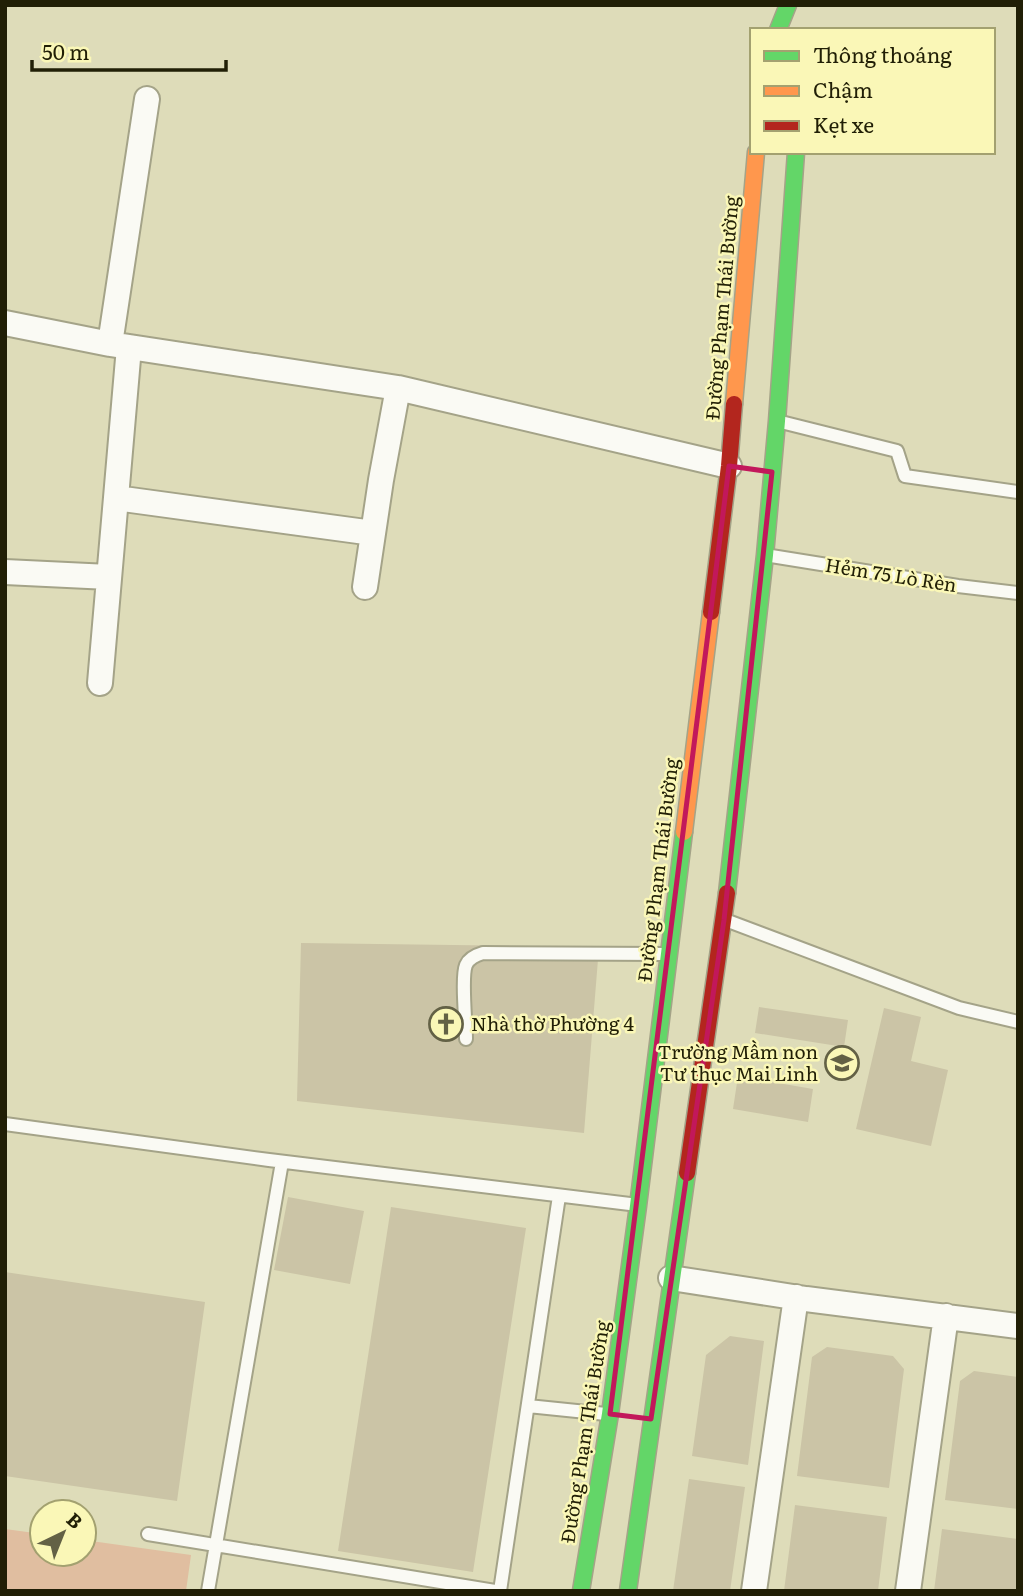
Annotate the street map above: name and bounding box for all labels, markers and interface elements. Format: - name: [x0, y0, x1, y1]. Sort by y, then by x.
- scale bar: [32, 28, 226, 72]
- legend: [750, 28, 995, 154]
- text: 50 m: [42, 35, 89, 66]
- text: Thông thoáng: [813, 38, 952, 69]
- text: Chậm: [813, 73, 873, 104]
- text: Kẹt xe: [813, 108, 874, 139]
- street label: Đường Phạm Thái Bường: [697, 194, 745, 421]
- street label: Hẻm 75 Lò Rèn: [823, 550, 959, 598]
- street label: Đường Phạm Thái Bường: [629, 756, 685, 983]
- church icon: Nhà thờ Phường 4: [427, 1005, 465, 1043]
- place label: Nhà thờ Phường 4: [471, 1009, 634, 1037]
- place label: Trường Mầm non Tư thục Mai Linh: [658, 1037, 818, 1087]
- school or university icon: Trường Mầm non Tư thục Mai Linh: [823, 1044, 861, 1082]
- street label: Đường Phạm Thái Bường: [553, 1318, 616, 1545]
- north arrow: [28, 1498, 98, 1568]
- text: B: [61, 1505, 90, 1535]

